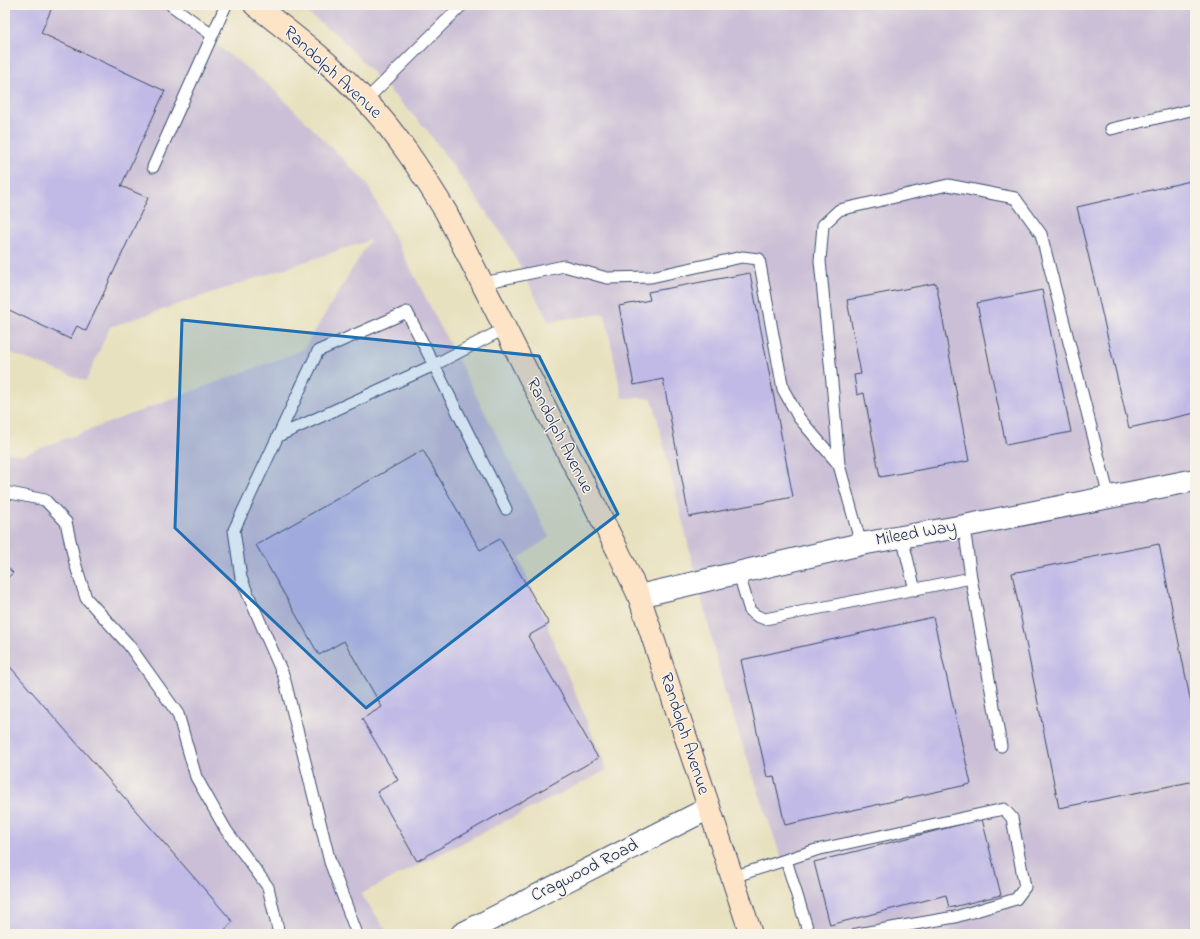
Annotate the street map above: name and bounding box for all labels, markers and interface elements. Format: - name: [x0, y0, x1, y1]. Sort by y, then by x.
- street label: Randolph Avenue: [277, 20, 388, 126]
- street label: Randolph Avenue: [519, 374, 600, 499]
- street label: Mileed Way: [874, 514, 958, 554]
- street label: Randolph Avenue: [652, 670, 716, 799]
- street label: Cragwood Road: [527, 833, 644, 910]

